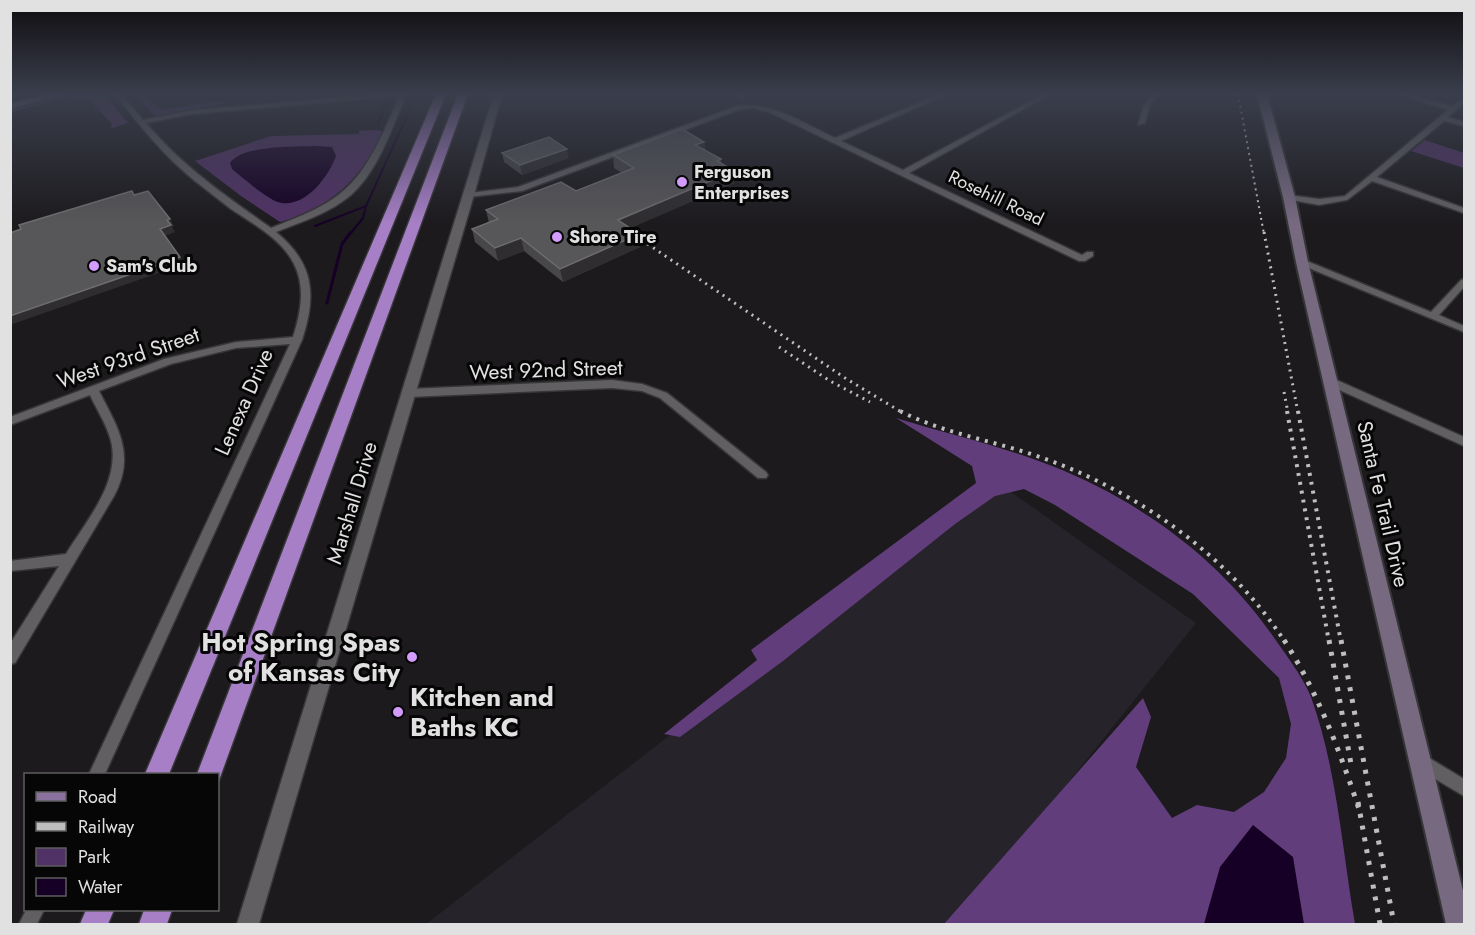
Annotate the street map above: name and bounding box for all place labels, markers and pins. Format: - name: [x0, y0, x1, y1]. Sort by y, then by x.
- place label: Ferguson Enterprises: [694, 159, 789, 206]
- marker: Ferguson Enterprises: [675, 175, 689, 189]
- place label: Shore Tire: [569, 224, 656, 250]
- marker: Shore Tire: [550, 230, 564, 244]
- place label: Sam's Club: [106, 253, 197, 279]
- marker: Sam's Club: [87, 259, 101, 273]
- place label: Hot Spring Spas of Kansas City: [201, 623, 400, 691]
- marker: Hot Spring Spas of Kansas City: [405, 650, 419, 664]
- place label: Kitchen and Baths KC: [410, 678, 554, 746]
- marker: Kitchen and Baths KC: [391, 705, 405, 719]

